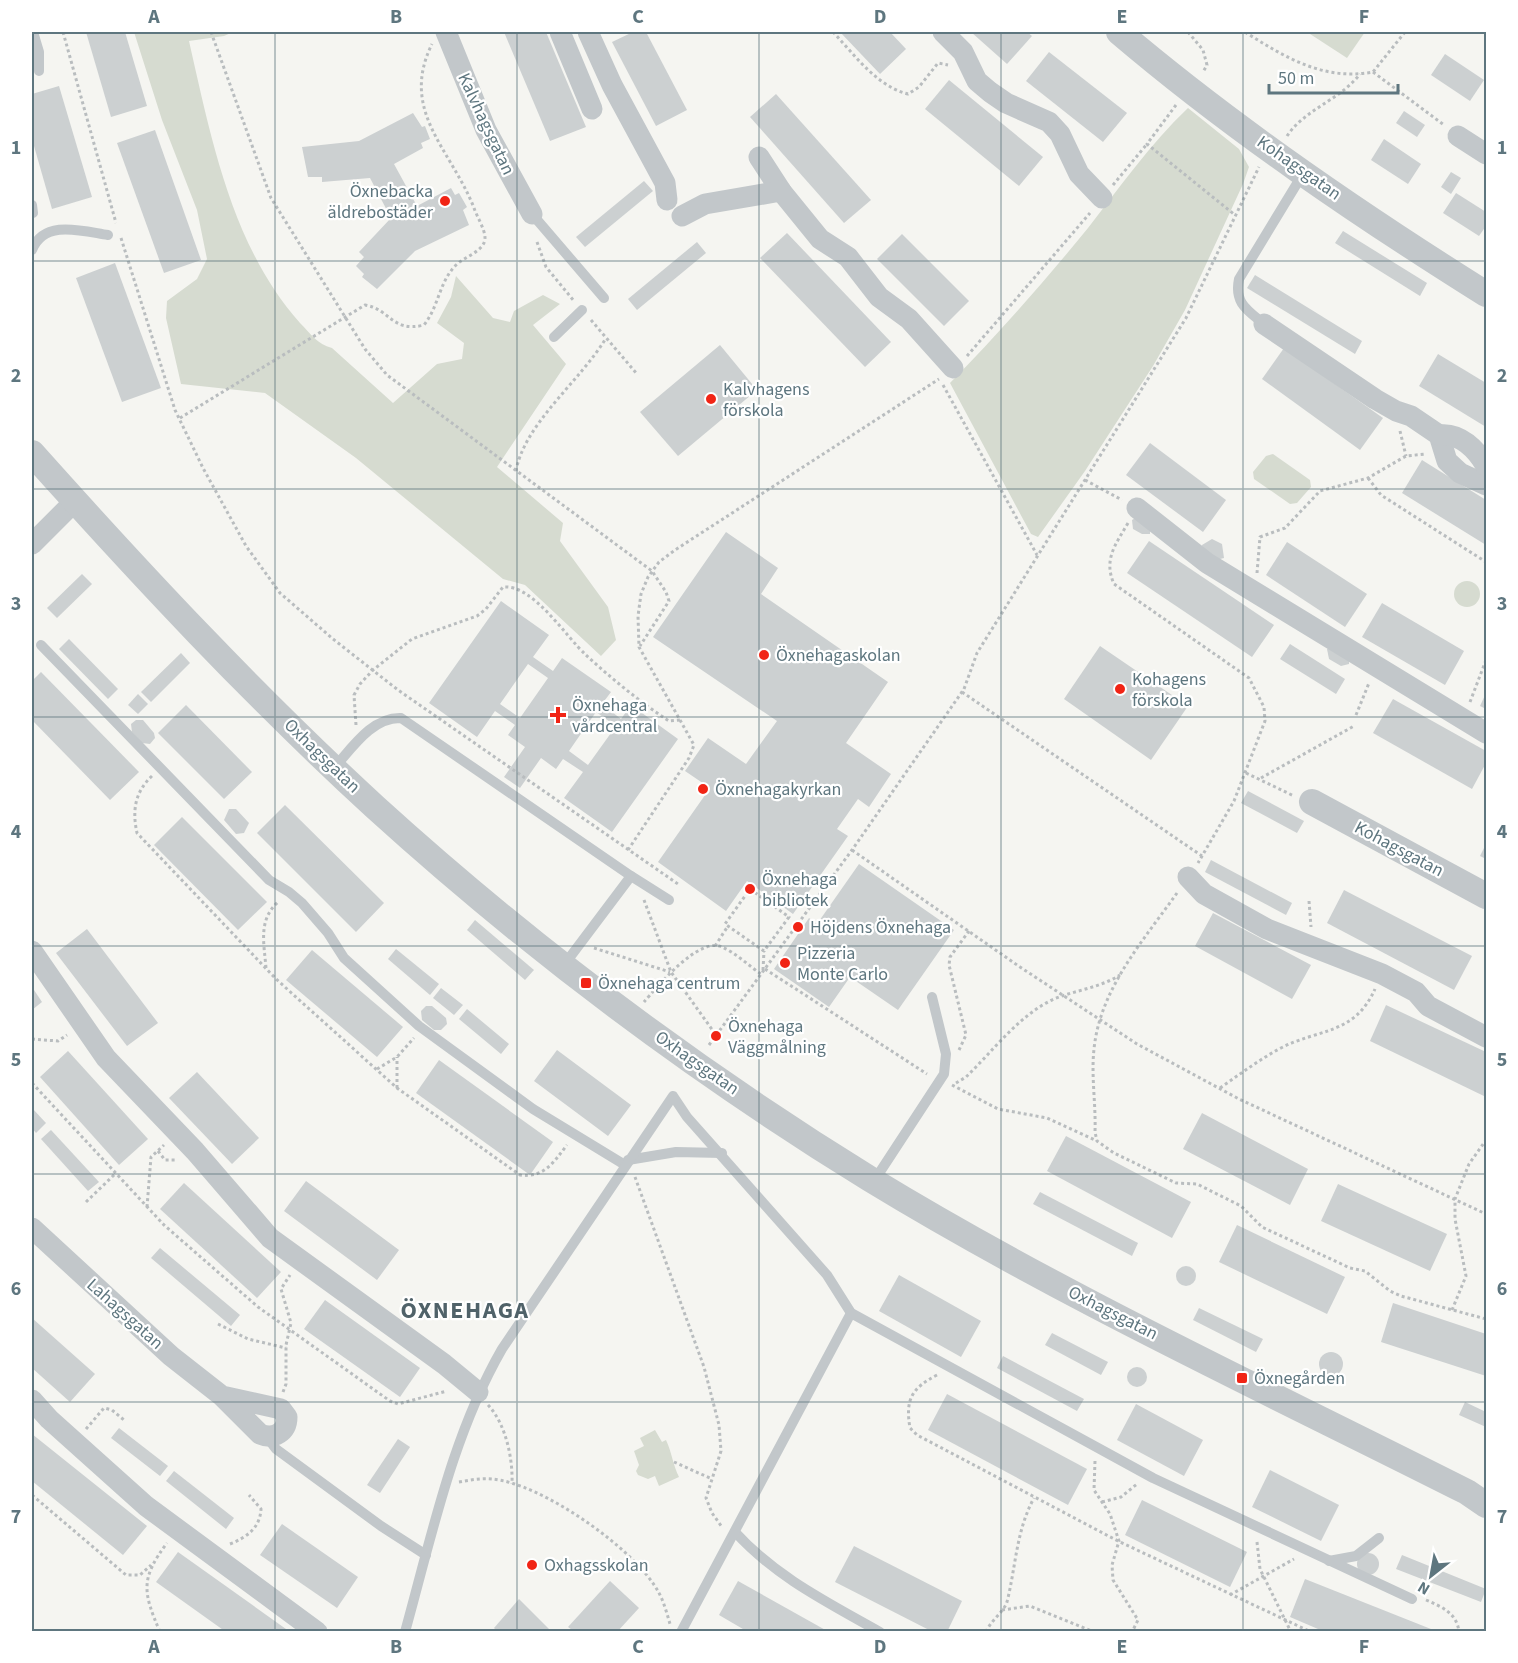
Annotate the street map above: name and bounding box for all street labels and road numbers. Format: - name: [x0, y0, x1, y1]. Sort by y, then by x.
- street label: Kalvhagsgatan: [451, 69, 521, 179]
- street label: Kohagsgatan: [1252, 130, 1346, 206]
- street label: Oxhagsgatan: [278, 713, 366, 799]
- street label: Kohagsgatan: [1350, 815, 1448, 883]
- street label: Oxhagsgatan: [650, 1025, 744, 1101]
- street label: Lahagsgatan: [81, 1273, 169, 1355]
- street label: Oxhagsgatan: [1064, 1280, 1162, 1346]

